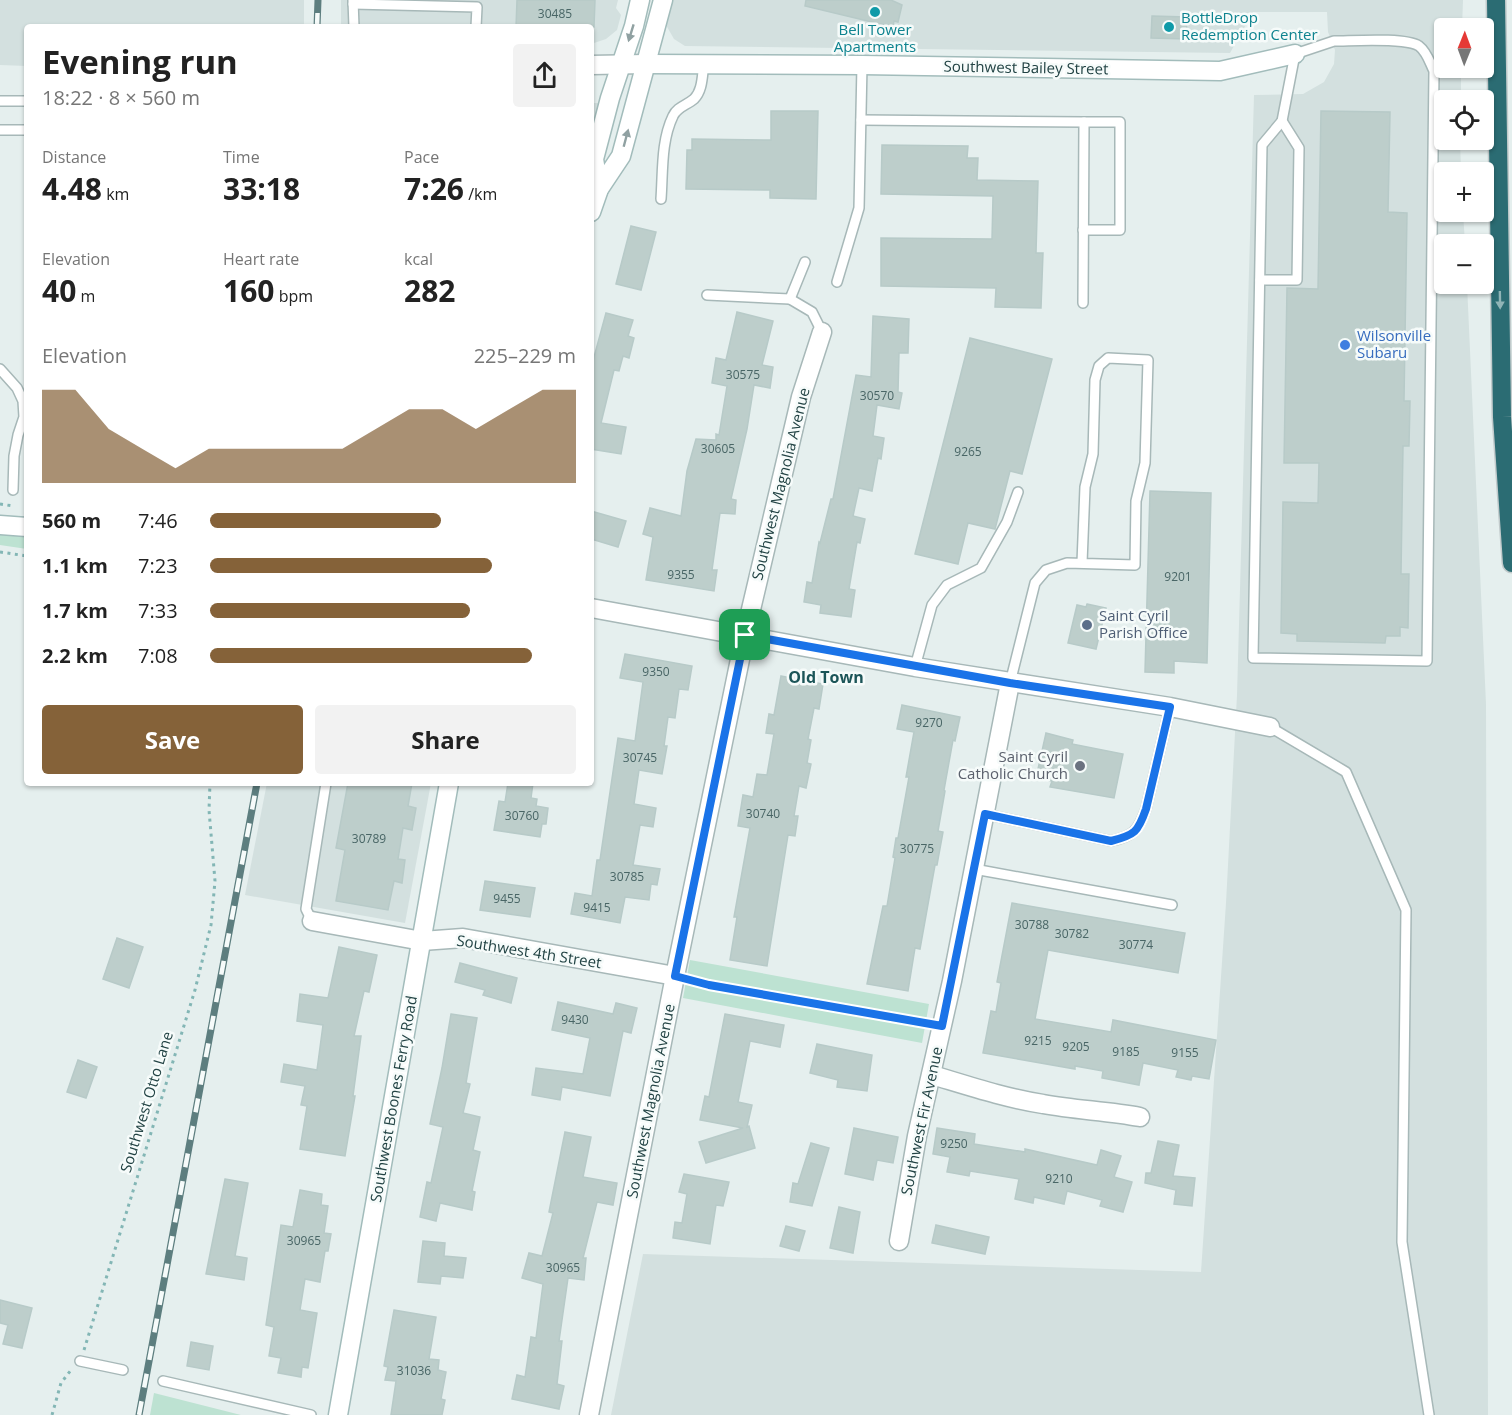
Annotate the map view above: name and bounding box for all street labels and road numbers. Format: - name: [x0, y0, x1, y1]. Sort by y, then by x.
- street label: Southwest Bailey Street: [943, 56, 1109, 78]
- street label: Southwest Magnolia Avenue: [746, 385, 814, 582]
- street label: Southwest 4th Street: [455, 930, 603, 972]
- street label: Southwest Boones Ferry Road: [365, 994, 421, 1204]
- street label: Southwest Magnolia Avenue: [621, 1002, 679, 1200]
- street label: Southwest Otto Lane: [115, 1029, 177, 1175]
- street label: Southwest Fir Avenue: [896, 1045, 947, 1197]

